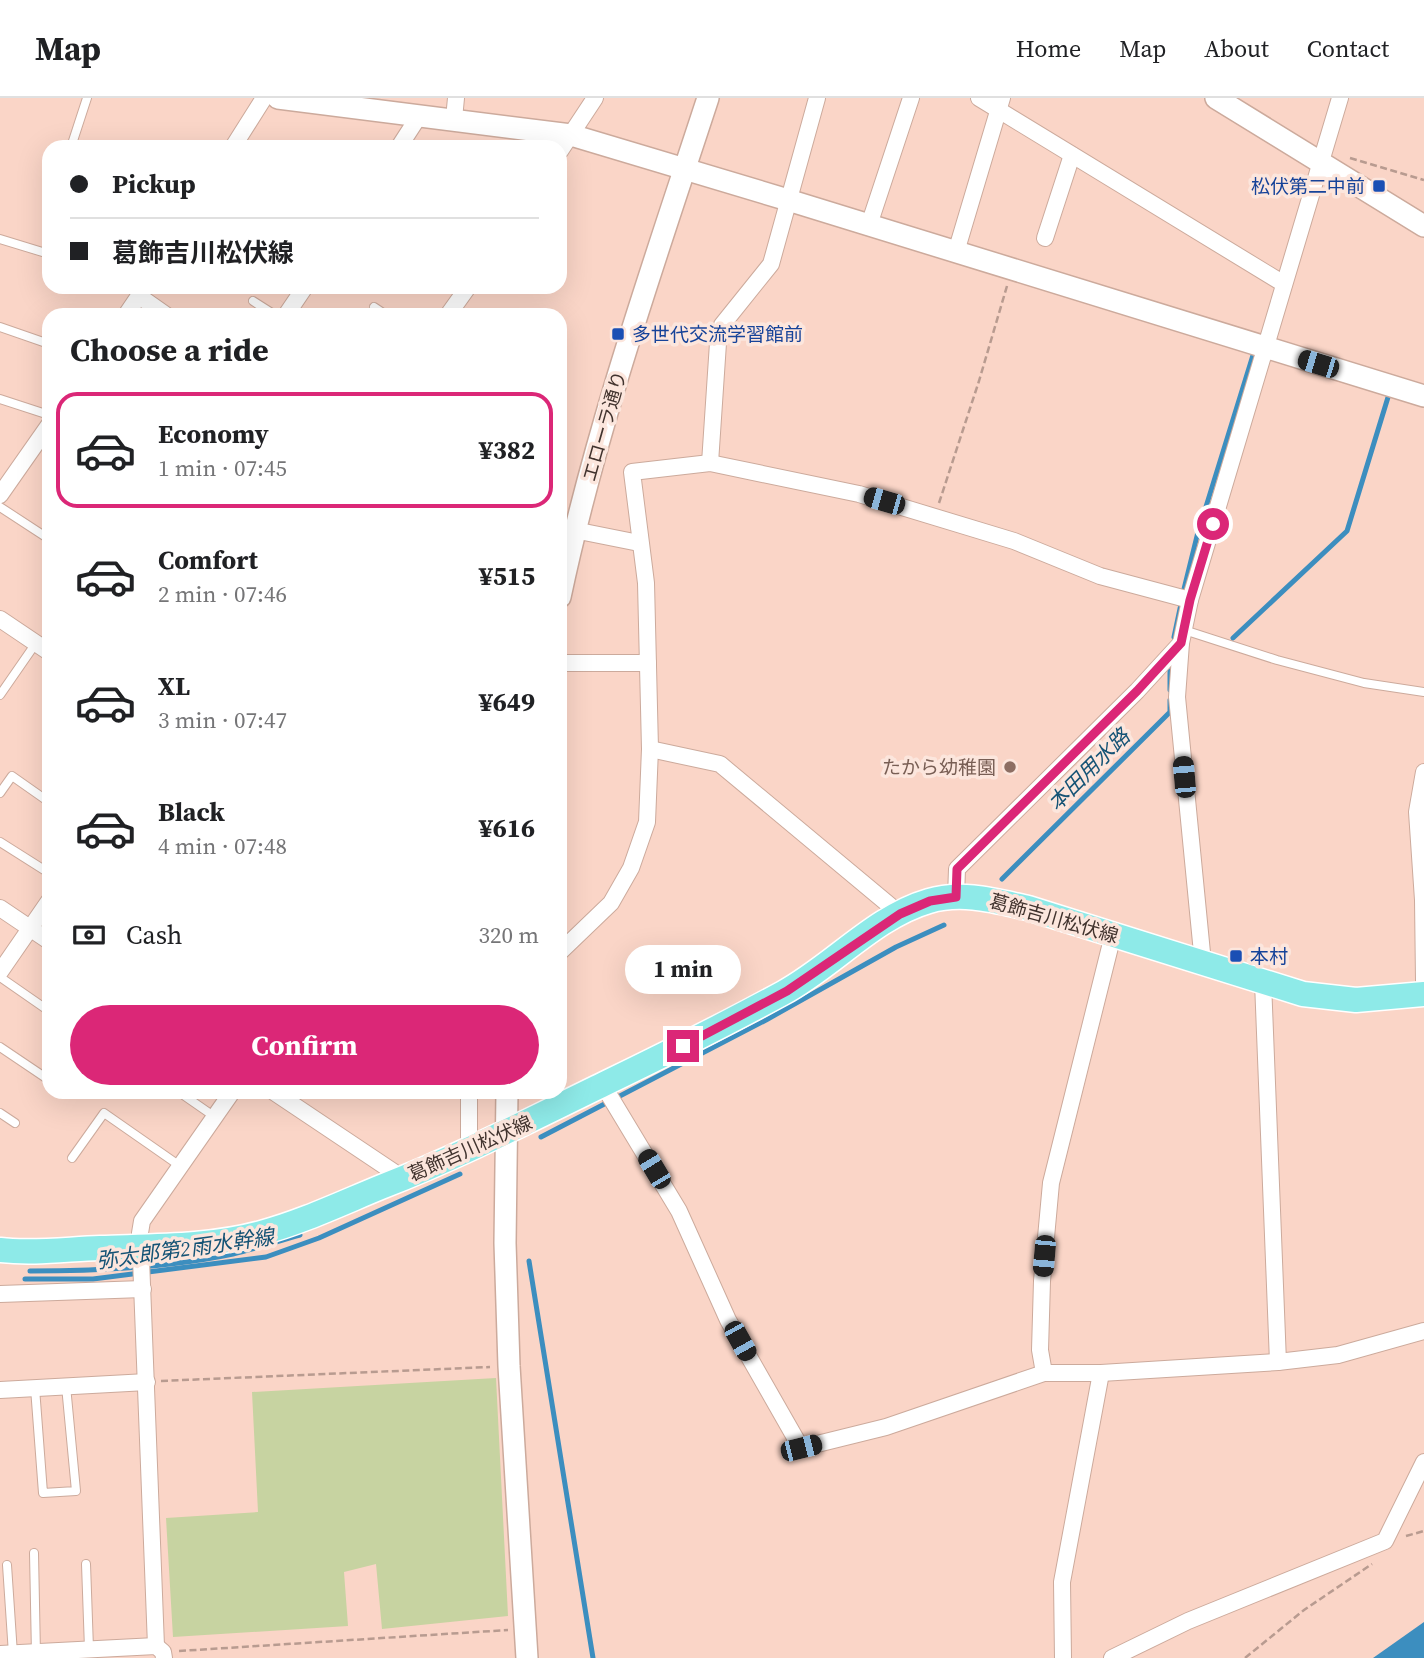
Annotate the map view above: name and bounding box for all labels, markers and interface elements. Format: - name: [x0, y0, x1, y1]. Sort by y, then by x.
- text: Map: [35, 26, 101, 71]
- text: Home: [1016, 32, 1081, 65]
- text: Map: [1119, 32, 1166, 65]
- text: About: [1204, 32, 1269, 65]
- text: Contact: [1307, 32, 1389, 65]
- text: Pickup: [112, 166, 196, 202]
- place label: 松伏第二中前: [1251, 173, 1365, 199]
- marker: 松伏第二中前: [1371, 178, 1387, 194]
- text: 葛飾吉川松伏線: [112, 235, 294, 271]
- place label: 多世代交流学習館前: [632, 321, 803, 347]
- marker: 多世代交流学習館前: [610, 326, 626, 342]
- text: Choose a ride: [70, 328, 269, 372]
- car: [1295, 348, 1342, 380]
- street label: エローラ通り: [576, 368, 632, 484]
- text: Economy: [158, 416, 269, 452]
- icon: car: [74, 419, 137, 482]
- text: ¥382: [479, 432, 535, 468]
- text: 1 min · 07:45: [158, 452, 287, 484]
- car: [861, 485, 908, 517]
- route start: [1197, 508, 1229, 540]
- text: Comfort: [158, 542, 258, 578]
- icon: car: [74, 545, 137, 608]
- text: ¥515: [479, 558, 535, 594]
- text: 2 min · 07:46: [158, 578, 287, 610]
- text: XL: [158, 668, 190, 704]
- icon: car: [74, 671, 137, 734]
- text: ¥649: [479, 684, 535, 720]
- text: 3 min · 07:47: [158, 704, 287, 736]
- water label: 本田用水路: [1041, 721, 1137, 817]
- place label: たから幼稚園: [882, 754, 996, 780]
- car: [1172, 755, 1197, 799]
- marker: たから幼稚園: [1002, 759, 1018, 775]
- text: Black: [158, 794, 225, 830]
- icon: car: [74, 797, 137, 860]
- text: ¥616: [479, 810, 535, 846]
- text: 4 min · 07:48: [158, 830, 287, 862]
- street label: 葛飾吉川松伏線: [986, 887, 1122, 949]
- icon: cash: [70, 916, 108, 954]
- text: Cash: [126, 917, 182, 953]
- text: 320 m: [478, 919, 539, 951]
- place label: 本村: [1250, 943, 1288, 969]
- callout: 1 min: [625, 944, 741, 993]
- marker: 本村: [1228, 948, 1244, 964]
- text: 1 min: [653, 953, 713, 985]
- button: Confirm: [70, 1005, 539, 1085]
- route end: [667, 1030, 699, 1062]
- street label: 葛飾吉川松伏線: [404, 1109, 536, 1187]
- car: [635, 1146, 674, 1192]
- water label: 弥太郎第2雨水幹線: [94, 1221, 278, 1275]
- car: [1032, 1234, 1057, 1278]
- car: [721, 1318, 760, 1364]
- car: [779, 1433, 824, 1463]

